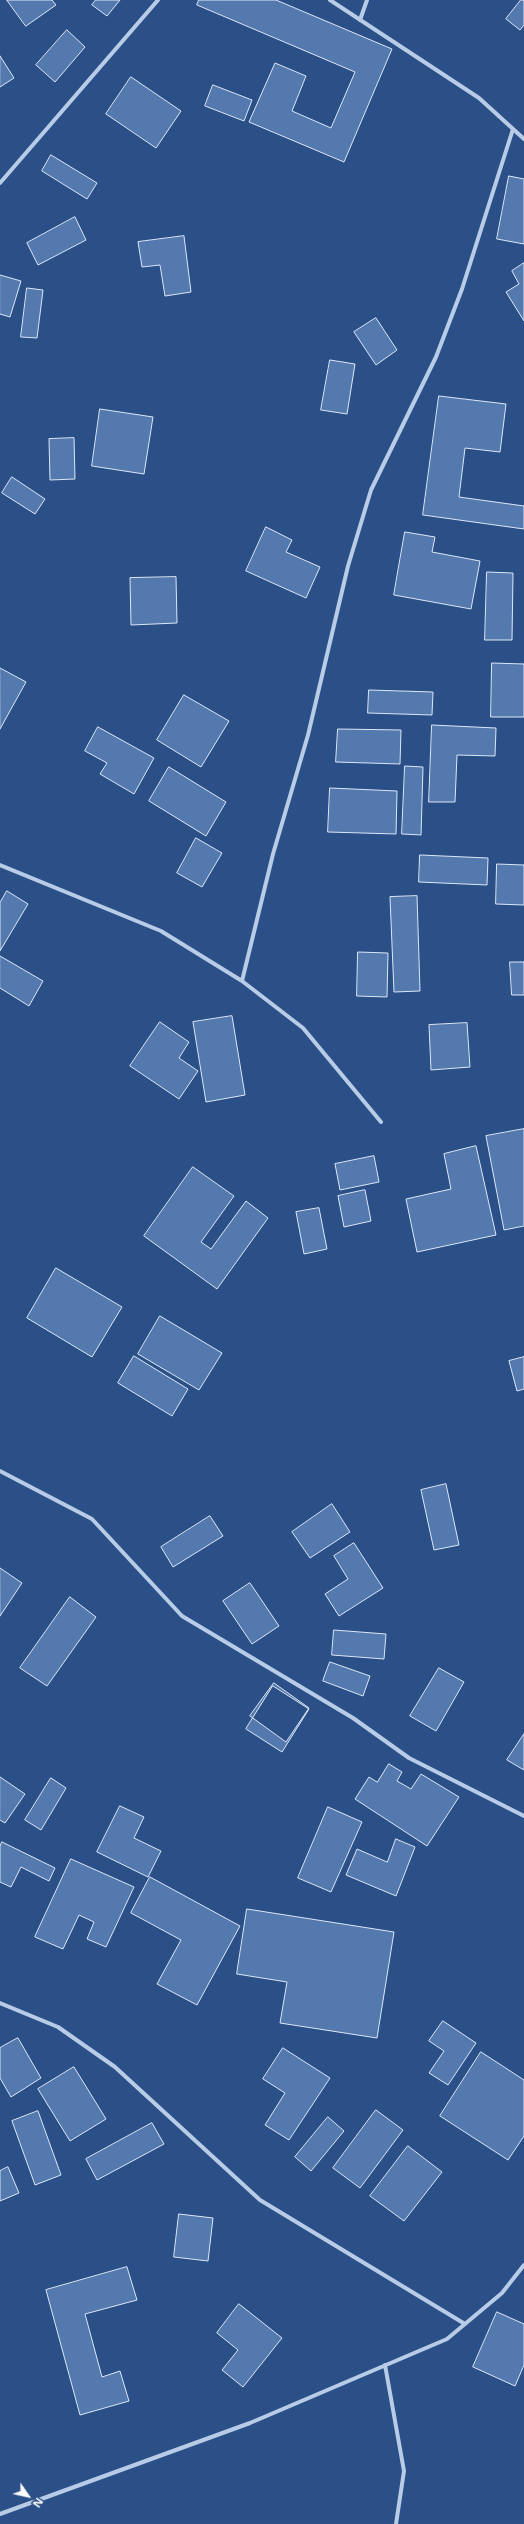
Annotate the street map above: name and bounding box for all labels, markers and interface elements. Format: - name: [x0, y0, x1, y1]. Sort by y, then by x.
- north arrow: [8, 2476, 48, 2516]
- text: N: [30, 2495, 47, 2511]

